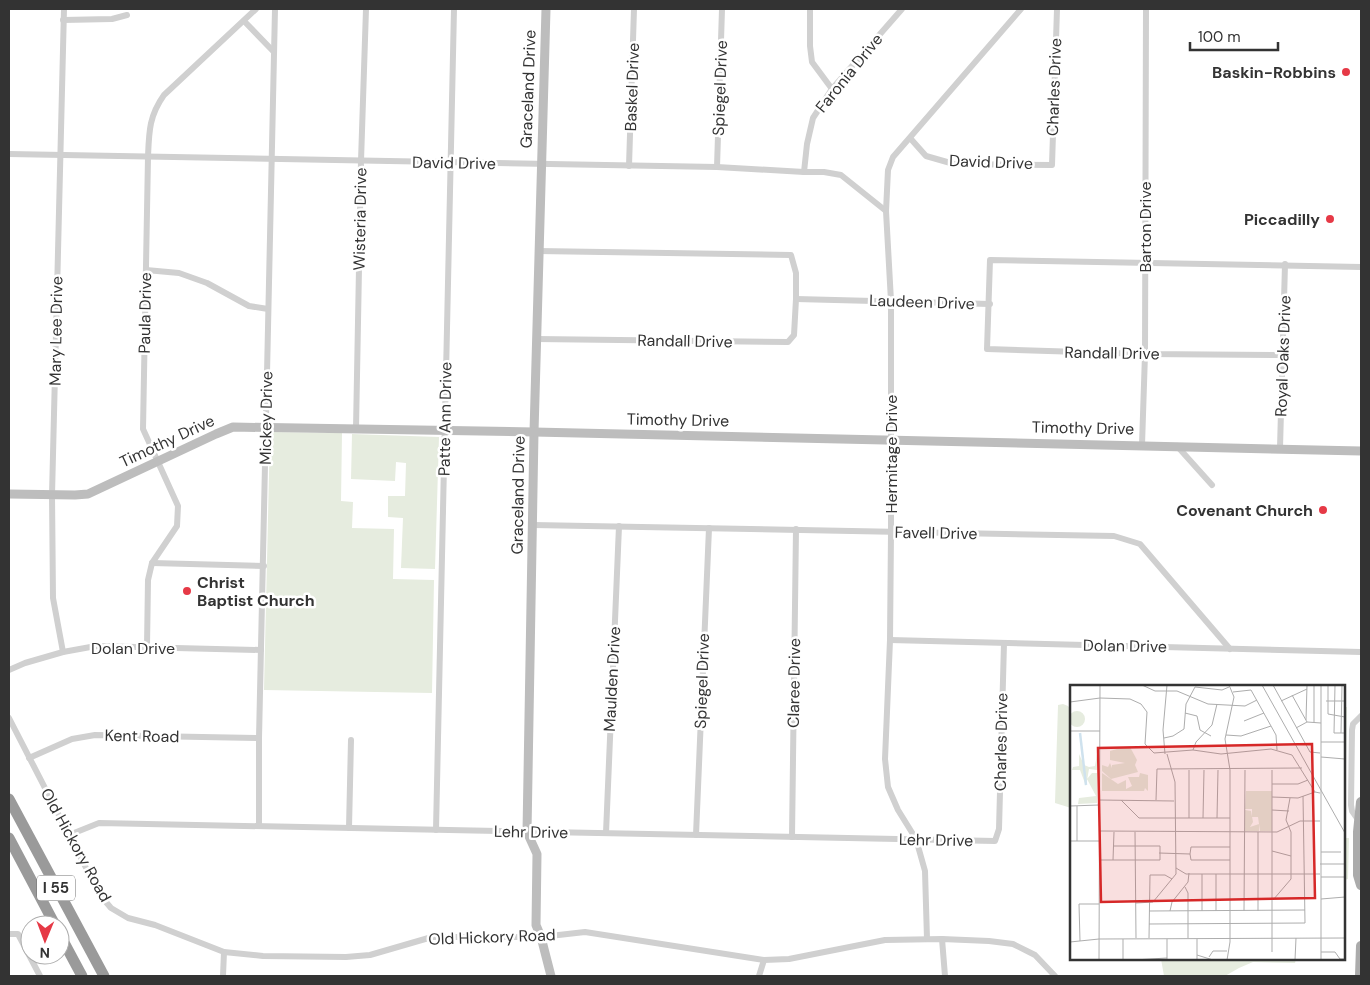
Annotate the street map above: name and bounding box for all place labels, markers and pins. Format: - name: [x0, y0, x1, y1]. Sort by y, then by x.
- place label: Baskin-Robbins: [1212, 62, 1336, 83]
- marker: Baskin-Robbins: [1340, 66, 1352, 78]
- place label: Piccadilly: [1244, 209, 1320, 230]
- marker: Piccadilly: [1324, 213, 1336, 225]
- place label: Covenant Church: [1176, 500, 1313, 521]
- marker: Covenant Church: [1317, 504, 1329, 516]
- place label: Christ Baptist Church: [197, 572, 315, 611]
- marker: Christ Baptist Church: [181, 585, 193, 597]

